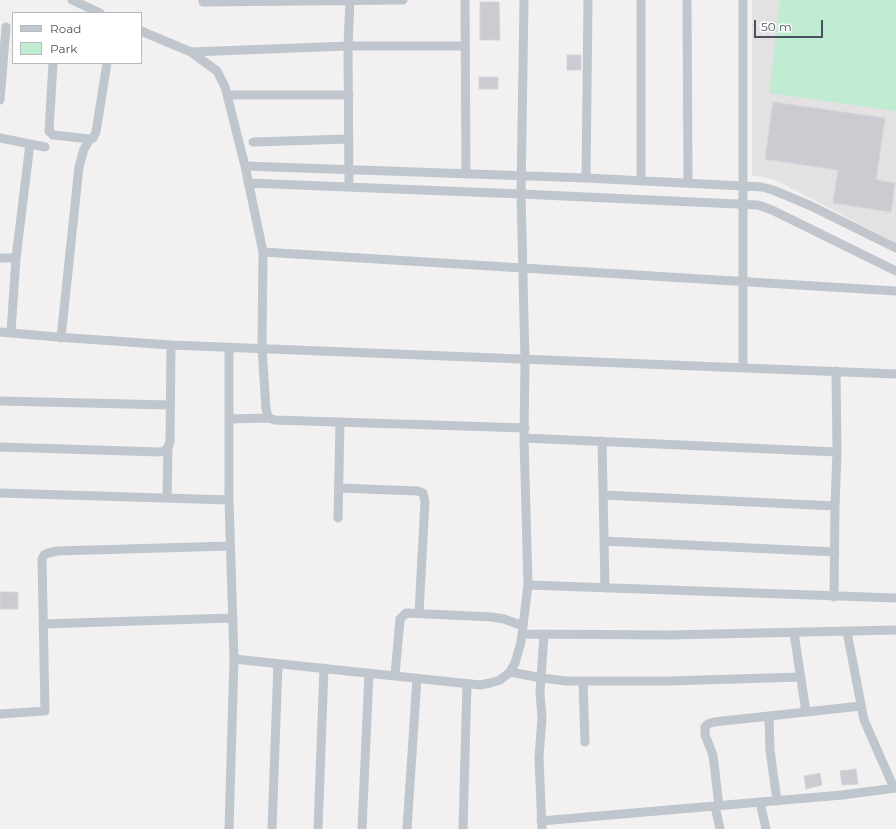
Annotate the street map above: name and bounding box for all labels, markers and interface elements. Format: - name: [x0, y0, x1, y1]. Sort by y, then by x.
- legend: [12, 12, 142, 64]
- scale bar: [756, 12, 825, 38]
- text: 50 m: [761, 19, 792, 34]
- text: Road: [50, 21, 81, 36]
- text: Park: [50, 41, 77, 56]

